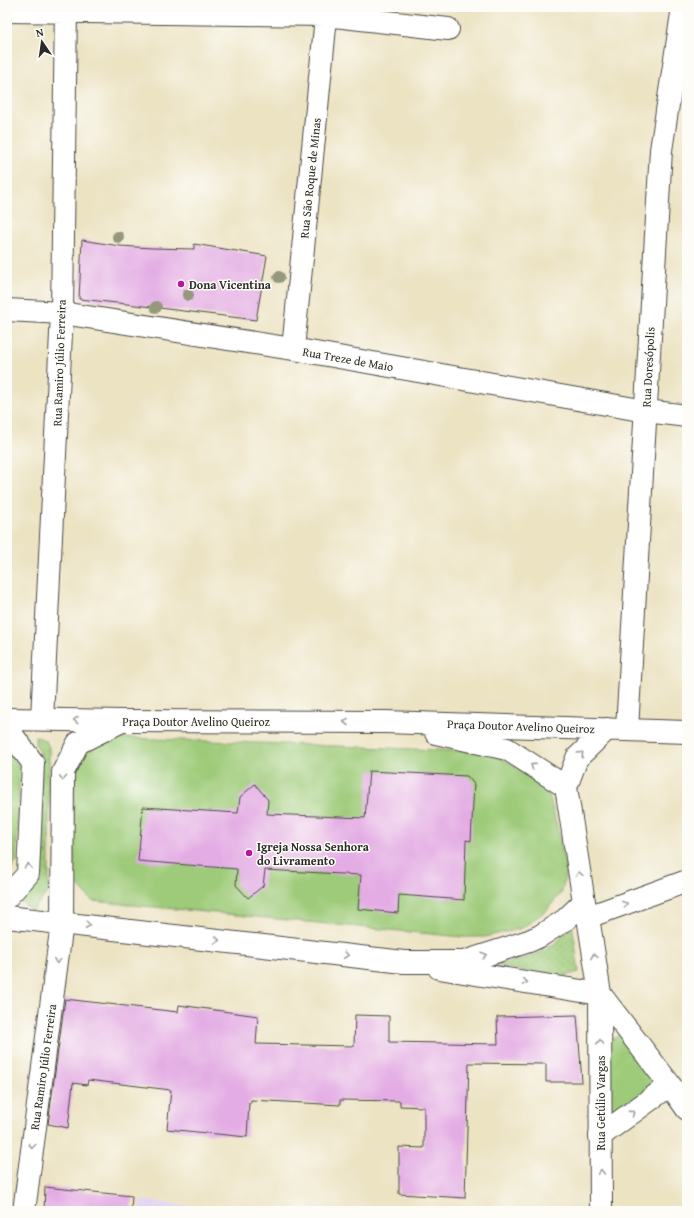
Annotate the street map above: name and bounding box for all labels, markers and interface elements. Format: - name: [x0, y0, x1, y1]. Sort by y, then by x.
- north arrow: [22, 22, 62, 62]
- text: N: [34, 23, 46, 41]
- street label: Rua São Roque de Minas: [295, 117, 325, 239]
- place label: Dona Vicentina: [189, 276, 272, 293]
- marker: Dona Vicentina: [176, 279, 186, 289]
- street label: Rua Ramiro Júlio Ferreira: [48, 299, 70, 427]
- street label: Rua Doresópolis: [637, 326, 659, 408]
- street label: Rua Treze de Maio: [301, 343, 395, 375]
- street label: Praça Doutor Avelino Queiroz: [122, 713, 270, 730]
- street label: Praça Doutor Avelino Queiroz: [447, 715, 595, 737]
- one-way arrow: [73, 716, 79, 724]
- one-way arrow: [343, 718, 349, 726]
- one-way arrow: [576, 751, 584, 759]
- one-way arrow: [530, 763, 537, 771]
- one-way arrow: [59, 775, 67, 781]
- place label: Igreja Nossa Senhora do Livramento: [257, 838, 370, 869]
- marker: Igreja Nossa Senhora do Livramento: [244, 848, 254, 858]
- one-way arrow: [24, 863, 32, 869]
- one-way arrow: [576, 871, 584, 877]
- one-way arrow: [621, 900, 628, 909]
- one-way arrow: [85, 921, 91, 930]
- one-way arrow: [214, 936, 220, 945]
- one-way arrow: [343, 950, 349, 959]
- one-way arrow: [480, 952, 487, 960]
- one-way arrow: [590, 953, 599, 959]
- one-way arrow: [53, 958, 62, 964]
- one-way arrow: [522, 977, 529, 986]
- street label: Rua Ramiro Júlio Ferreira: [26, 1003, 60, 1131]
- one-way arrow: [596, 1039, 604, 1045]
- street label: Rua Getúlio Vargas: [592, 1055, 609, 1150]
- one-way arrow: [627, 1111, 634, 1118]
- one-way arrow: [28, 1142, 37, 1149]
- one-way arrow: [597, 1169, 605, 1175]

